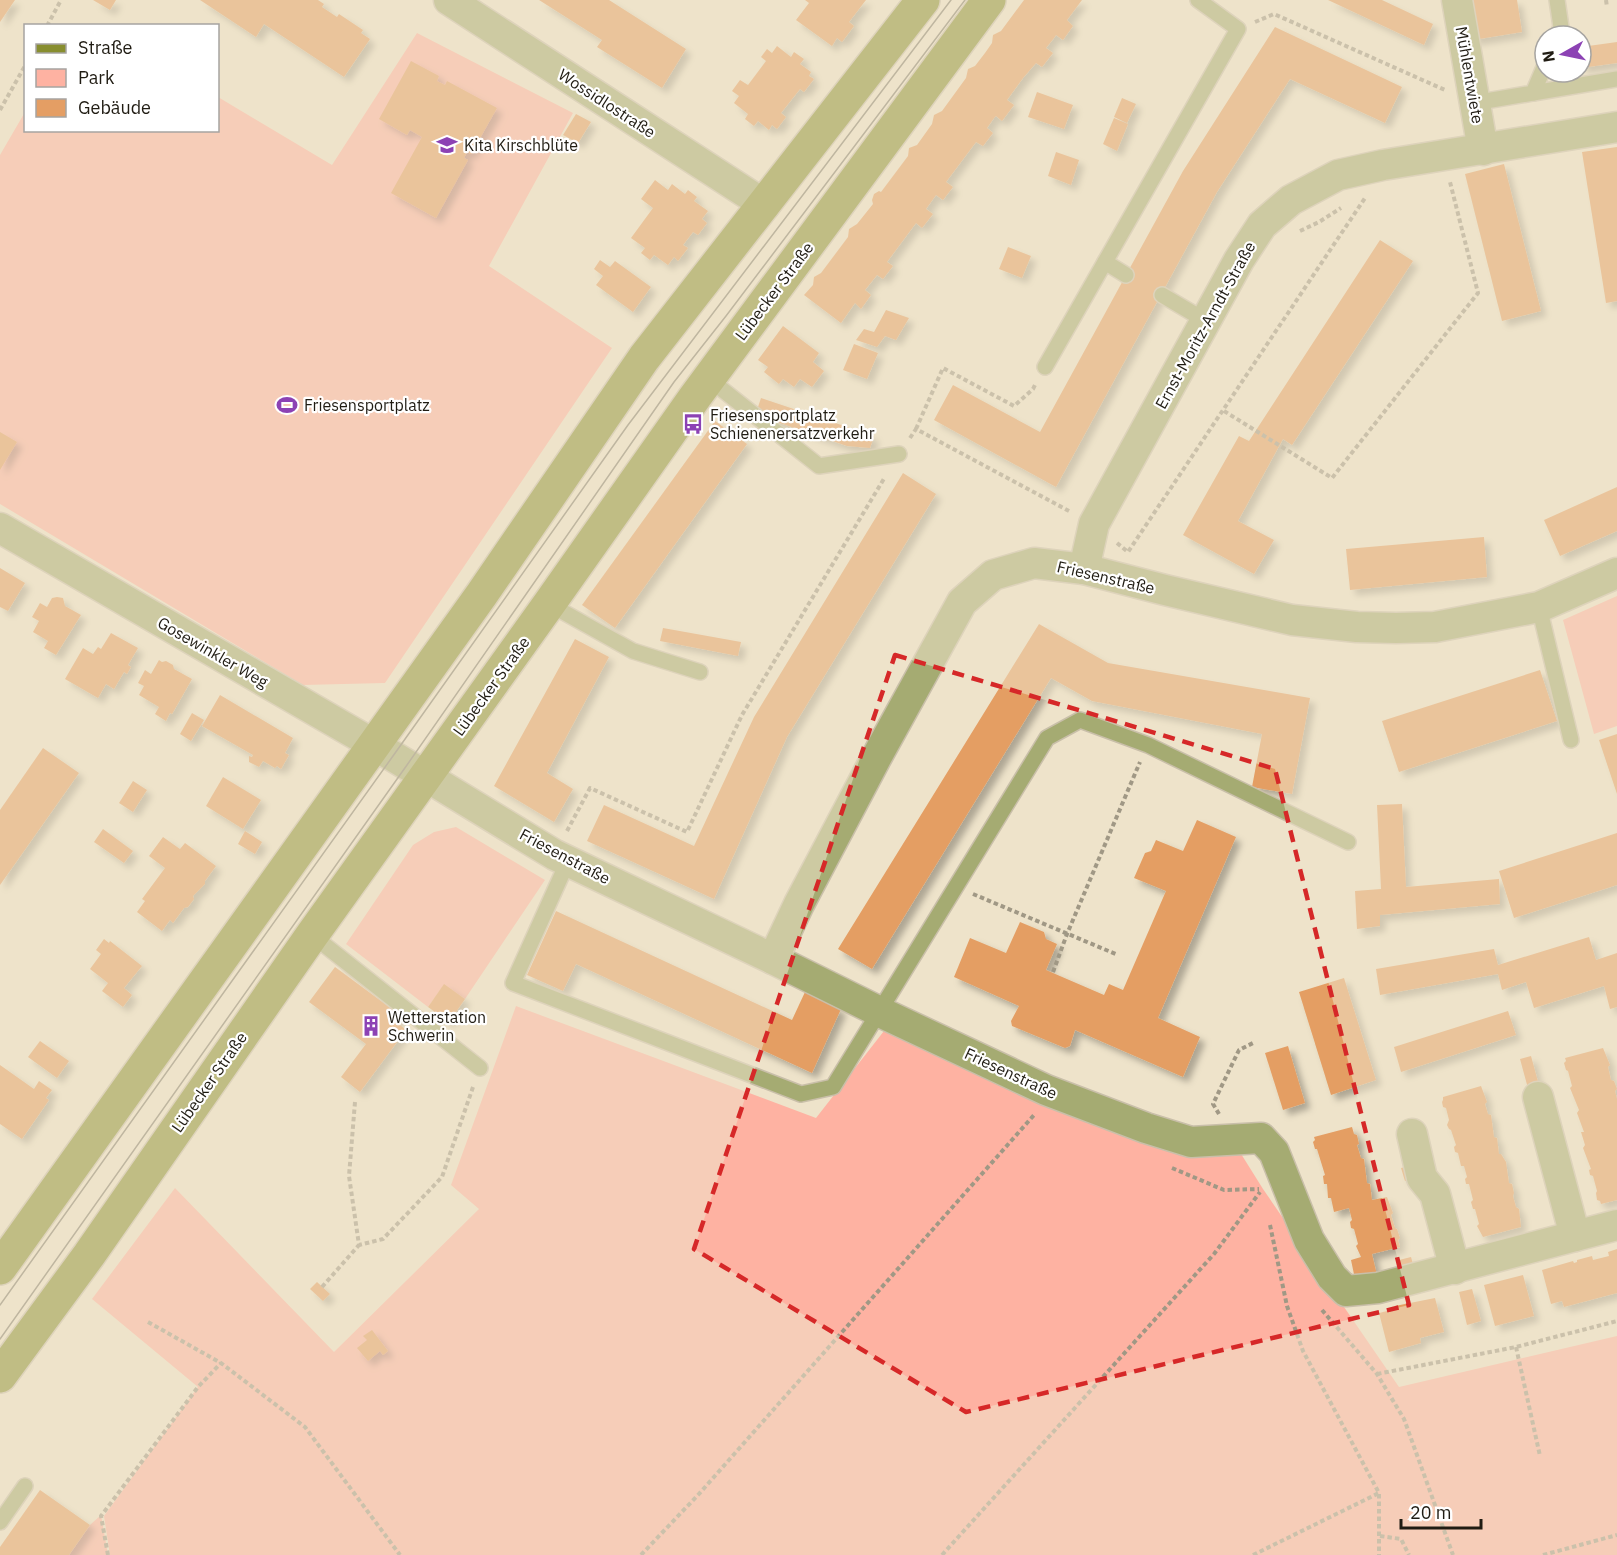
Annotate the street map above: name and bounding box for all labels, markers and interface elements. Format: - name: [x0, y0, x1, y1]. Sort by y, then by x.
- legend: [24, 24, 219, 132]
- north arrow: [1533, 24, 1593, 84]
- street label: Mühlentwiete: [1452, 25, 1488, 125]
- text: Straße: [78, 36, 132, 59]
- text: N: [1537, 49, 1559, 64]
- street label: Wossidlostraße: [555, 64, 659, 142]
- text: Park: [78, 66, 115, 89]
- text: Gebäude: [78, 96, 151, 119]
- school or university icon: Kita Kirschblüte: [435, 133, 459, 157]
- place label: Kita Kirschblüte: [464, 135, 578, 155]
- street label: Lübecker Straße: [731, 238, 818, 344]
- street label: Ernst-Moritz-Arndt-Straße: [1151, 238, 1260, 412]
- sports icon: Friesensportplatz: [275, 393, 299, 417]
- place label: Friesensportplatz: [304, 395, 430, 415]
- place label: Friesensportplatz Schienenersatzverkehr: [710, 405, 875, 443]
- bus stop icon: Friesensportplatz Schienenersatzverkehr: [681, 412, 705, 436]
- street label: Friesenstraße: [1055, 556, 1157, 598]
- street label: Gosewinkler Weg: [154, 612, 272, 692]
- street label: Lübecker Straße: [448, 632, 534, 740]
- street label: Friesenstraße: [516, 824, 614, 888]
- place label: Wetterstation Schwerin: [388, 1007, 486, 1045]
- building icon: Wetterstation Schwerin: [359, 1014, 383, 1038]
- street label: Lübecker Straße: [167, 1028, 251, 1136]
- street label: Friesenstraße: [962, 1043, 1061, 1103]
- scale bar: [1401, 1492, 1480, 1530]
- text: 20 m: [1410, 1501, 1452, 1524]

